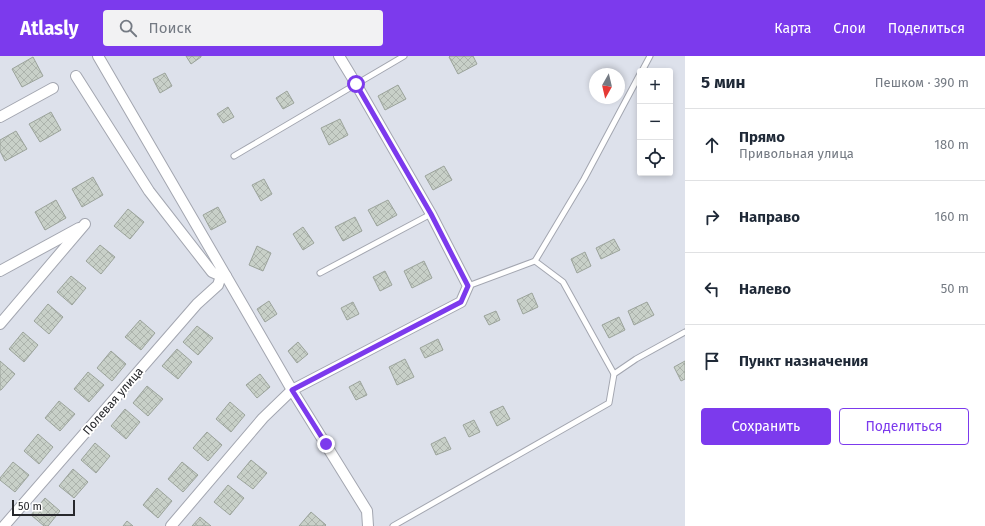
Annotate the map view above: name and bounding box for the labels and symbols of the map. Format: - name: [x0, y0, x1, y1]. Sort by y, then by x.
- north arrow: [589, 68, 625, 104]
- route start: [347, 75, 365, 93]
- street label: Полевая улица: [80, 364, 146, 438]
- route end: [317, 435, 335, 453]
- scale bar: [12, 498, 75, 517]

